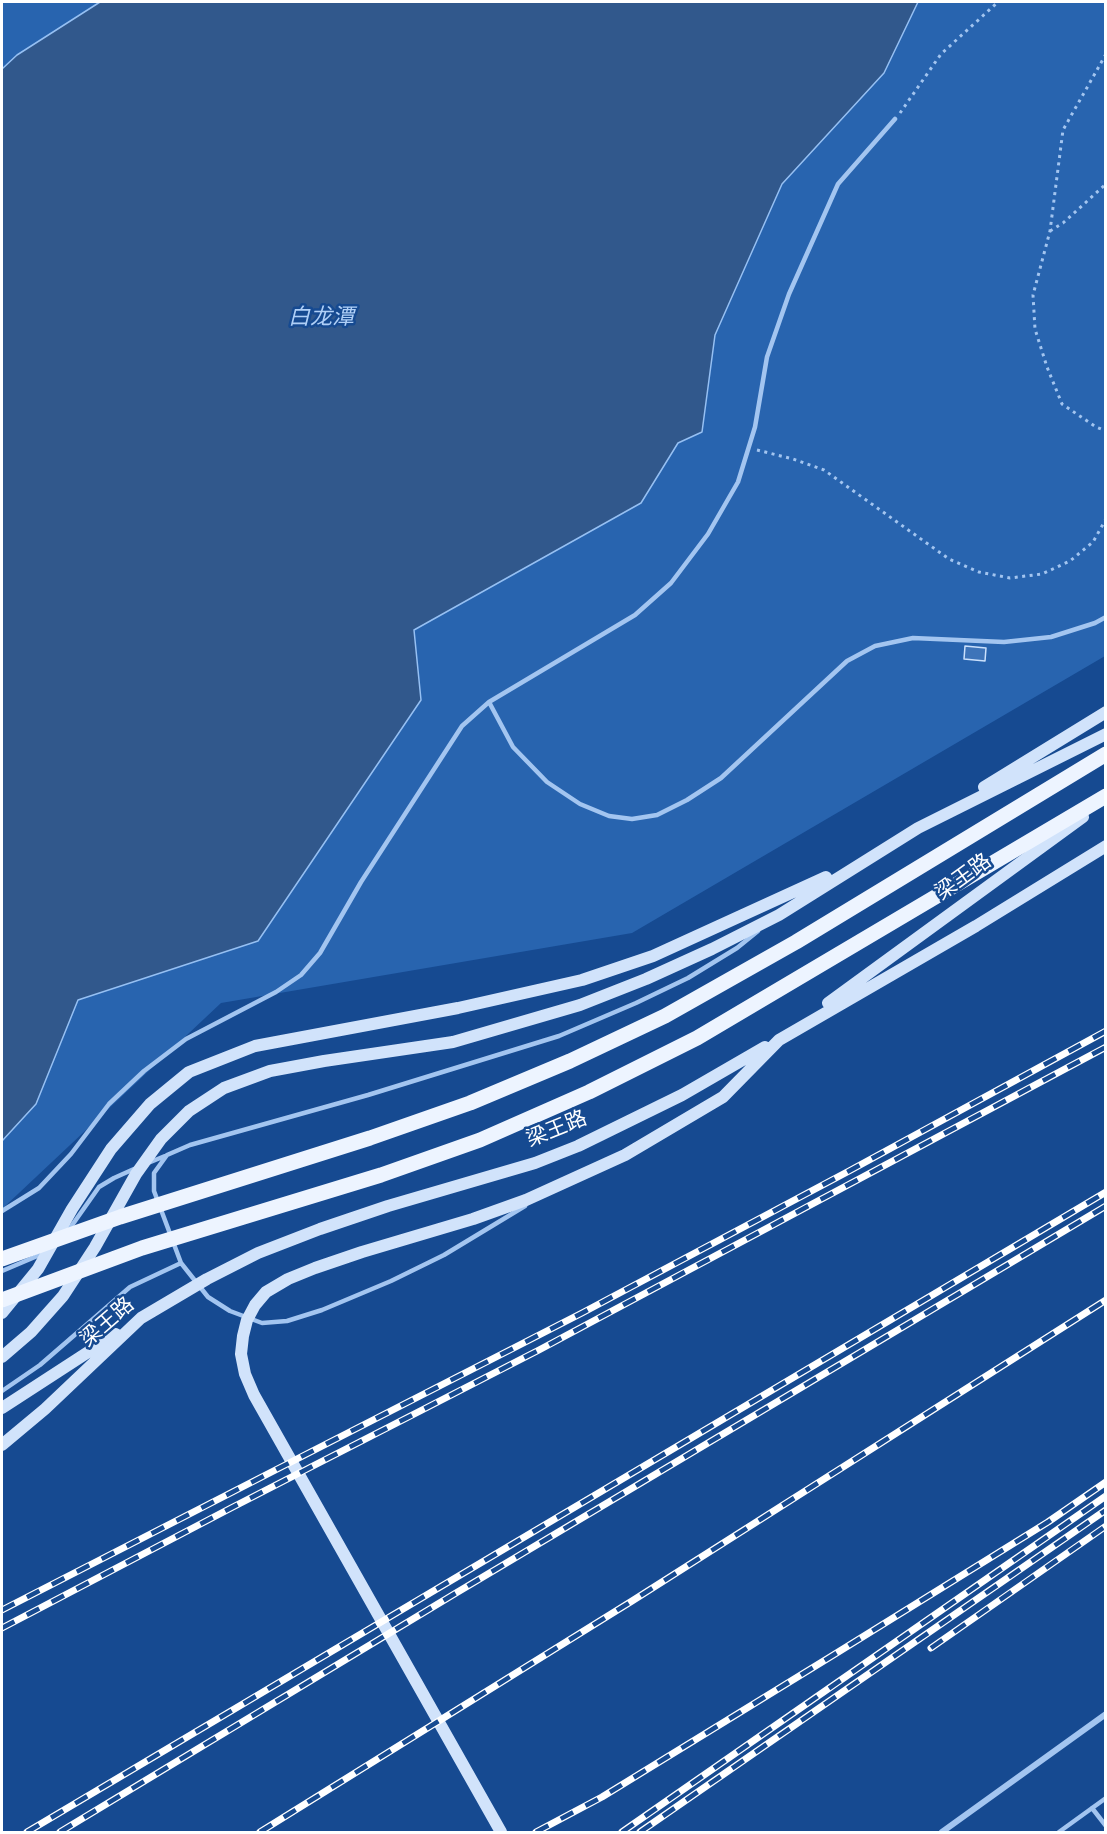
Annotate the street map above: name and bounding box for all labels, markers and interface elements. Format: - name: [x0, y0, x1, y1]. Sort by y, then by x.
- water label: 白龙潭: [288, 306, 354, 332]
- street label: 梁王路: [931, 849, 997, 907]
- street label: 梁王路: [523, 1107, 591, 1153]
- street label: 梁王路: [76, 1293, 140, 1353]

